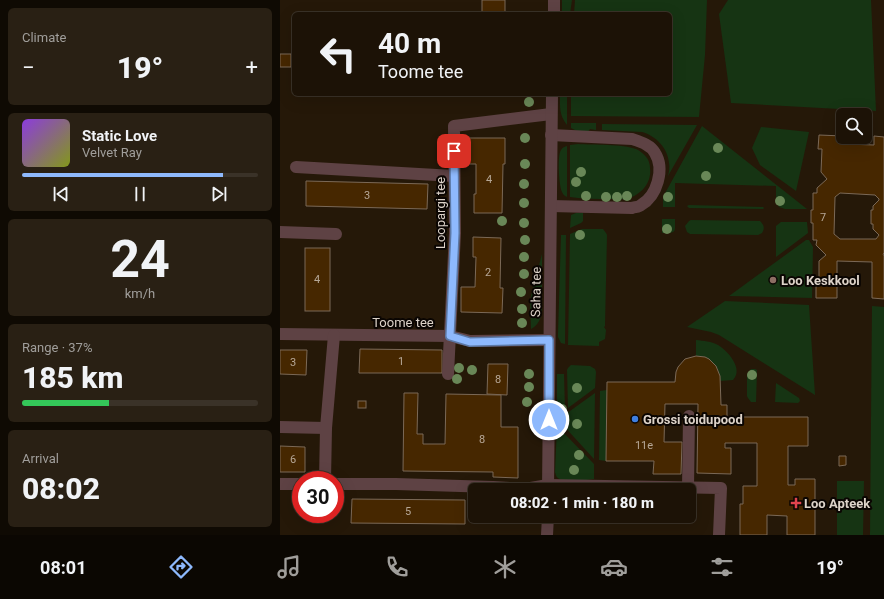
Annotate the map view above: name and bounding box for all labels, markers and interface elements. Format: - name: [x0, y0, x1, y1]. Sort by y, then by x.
- text: 40 m: [378, 27, 441, 60]
- icon: left: [312, 28, 364, 80]
- text: Climate: [22, 30, 66, 45]
- text: 19°: [117, 50, 163, 85]
- text: −: [22, 55, 35, 80]
- text: +: [246, 55, 258, 80]
- text: Toome tee: [378, 61, 463, 82]
- map controls: [836, 108, 872, 144]
- button: search: [836, 108, 872, 144]
- text: Static Love: [82, 127, 157, 145]
- pin: [437, 134, 471, 168]
- icon: arrive: [443, 140, 465, 162]
- text: Velvet Ray: [82, 145, 142, 160]
- house number: 4: [486, 173, 492, 186]
- street label: Loopargi tee: [433, 177, 448, 249]
- icon: previous: [50, 183, 72, 205]
- icon: pause: [129, 183, 151, 205]
- icon: next: [208, 183, 230, 205]
- house number: 3: [364, 189, 370, 202]
- house number: 7: [820, 211, 826, 224]
- text: 24: [110, 229, 170, 290]
- house number: 2: [485, 266, 491, 279]
- street label: Saha tee: [528, 267, 544, 317]
- house number: 4: [314, 273, 320, 286]
- place label: Loo Keskkool: [781, 273, 860, 288]
- marker: Loo Keskkool: [768, 275, 778, 285]
- text: km/h: [125, 286, 155, 301]
- street label: Toome tee: [372, 315, 434, 330]
- text: Range · 37%: [22, 340, 92, 355]
- house number: 1: [398, 355, 404, 368]
- house number: 3: [290, 356, 296, 369]
- text: 185 km: [22, 360, 124, 395]
- house number: 8: [495, 373, 501, 386]
- position arrow: [528, 399, 570, 441]
- place label: Grossi toidupood: [643, 412, 743, 427]
- marker: Grossi toidupood: [630, 414, 640, 424]
- house number: 8: [479, 433, 485, 446]
- house number: 11e: [635, 439, 653, 452]
- text: Arrival: [22, 451, 59, 466]
- house number: 6: [290, 453, 296, 466]
- text: 08:02: [22, 471, 100, 506]
- speed limit sign: 30: [292, 471, 344, 523]
- text: 08:02 · 1 min · 180 m: [510, 494, 654, 512]
- place label: Loo Apteek: [804, 496, 871, 511]
- marker: Loo Apteek: [791, 498, 801, 508]
- house number: 5: [405, 505, 411, 518]
- icon: directions: [167, 553, 195, 581]
- icon: music: [275, 553, 303, 581]
- icon: phone: [383, 553, 411, 581]
- icon: climate: [491, 553, 519, 581]
- icon: car: [600, 553, 628, 581]
- icon: filters: [708, 553, 736, 581]
- text: 08:01: [40, 557, 87, 578]
- text: 19°: [816, 557, 844, 578]

